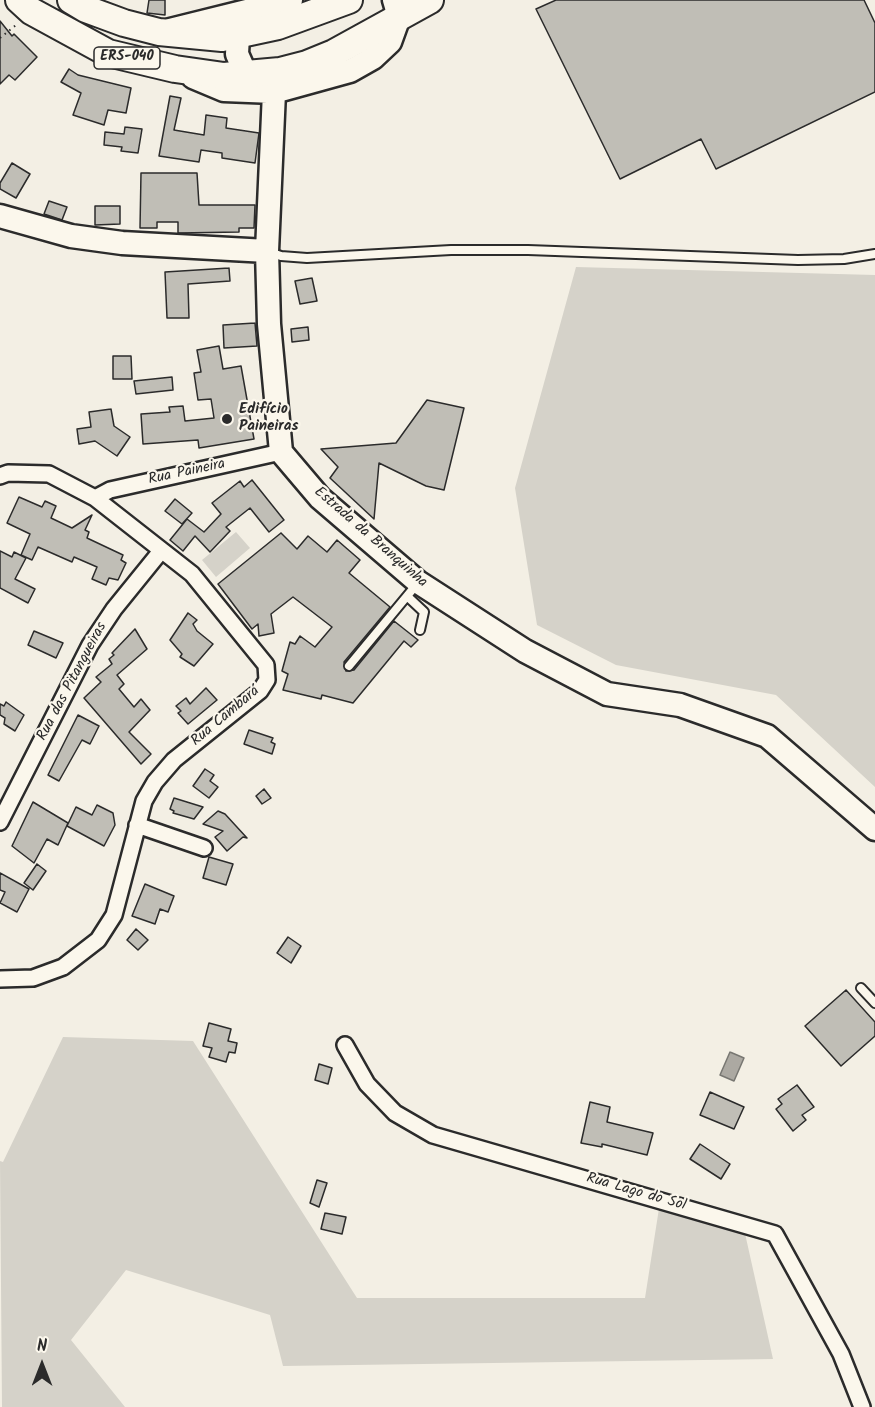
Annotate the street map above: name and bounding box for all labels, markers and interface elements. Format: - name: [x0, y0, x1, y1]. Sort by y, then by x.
- road number: ERS-040: [94, 47, 160, 69]
- place label: Edifício Paineiras: [239, 401, 298, 436]
- marker: Edifício Paineiras: [220, 412, 234, 426]
- street label: Rua Paineira: [147, 456, 227, 490]
- street label: Estrada da Branquinha: [310, 484, 430, 592]
- street label: Rua das Pitangueiras: [34, 620, 112, 744]
- street label: Rua Cambará: [188, 683, 264, 751]
- street label: Rua Lago do Sol: [584, 1170, 688, 1216]
- text: N: [37, 1334, 47, 1359]
- north arrow: [12, 1335, 72, 1395]

